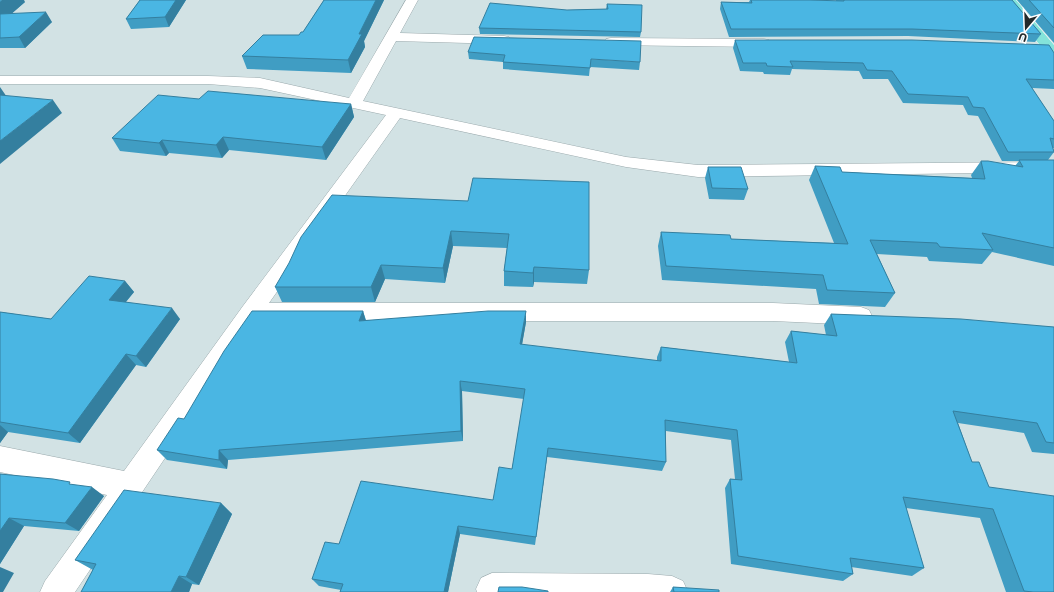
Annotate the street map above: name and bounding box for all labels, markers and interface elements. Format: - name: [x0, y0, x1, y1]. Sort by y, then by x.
- north arrow: [1006, 8, 1046, 48]
- text: U: [1016, 29, 1029, 45]

